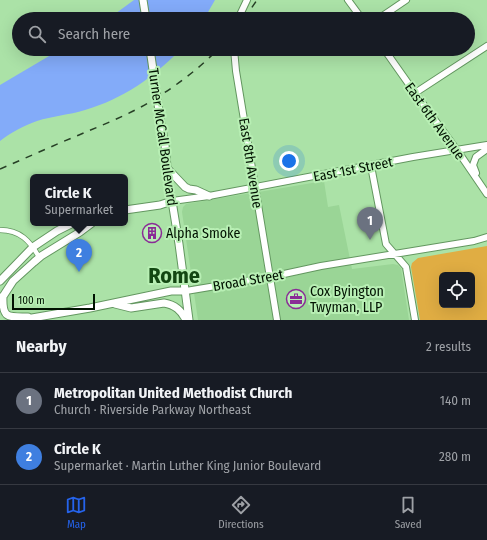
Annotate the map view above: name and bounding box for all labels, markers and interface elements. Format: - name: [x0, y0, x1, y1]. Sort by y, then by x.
- search box: [12, 12, 475, 56]
- icon: search: [26, 23, 48, 45]
- text: Search here: [58, 25, 130, 43]
- street label: Turner McCall Boulevard: [144, 67, 181, 207]
- street label: East 6th Avenue: [401, 79, 468, 163]
- street label: East 8th Avenue: [235, 117, 266, 210]
- your location: [279, 151, 299, 171]
- street label: East 1st Street: [312, 153, 395, 186]
- popup: [30, 174, 128, 226]
- text: Circle K: [45, 184, 92, 202]
- text: Supermarket: [45, 202, 113, 217]
- pin: 1: [357, 207, 383, 240]
- building icon: Alpha Smoke: [141, 222, 163, 244]
- place label: Alpha Smoke: [166, 225, 241, 242]
- pin: 2: [66, 239, 92, 272]
- district label: Rome: [148, 262, 200, 289]
- street label: Broad Street: [211, 266, 285, 295]
- map controls: [439, 272, 475, 308]
- button: locate: [439, 272, 475, 308]
- place label: Cox Byington Twyman, LLP: [310, 283, 384, 316]
- office icon: Cox Byington Twyman, LLP: [285, 288, 307, 310]
- scale bar: [12, 292, 95, 311]
- text: 100 m: [18, 294, 45, 307]
- text: Nearby: [16, 336, 67, 357]
- text: 2 results: [426, 339, 471, 354]
- text: Metropolitan United Methodist Church: [54, 384, 292, 402]
- text: 1: [26, 393, 32, 408]
- text: 140 m: [440, 393, 471, 408]
- text: Church · Riverside Parkway Northeast: [54, 402, 251, 417]
- text: Circle K: [54, 440, 101, 458]
- text: 2: [26, 449, 32, 464]
- text: 280 m: [439, 449, 471, 464]
- text: Supermarket · Martin Luther King Junior Boulevard: [54, 458, 321, 473]
- tab: Map: [65, 494, 87, 531]
- tab: Directions: [218, 494, 264, 531]
- tab: Saved: [395, 494, 422, 531]

